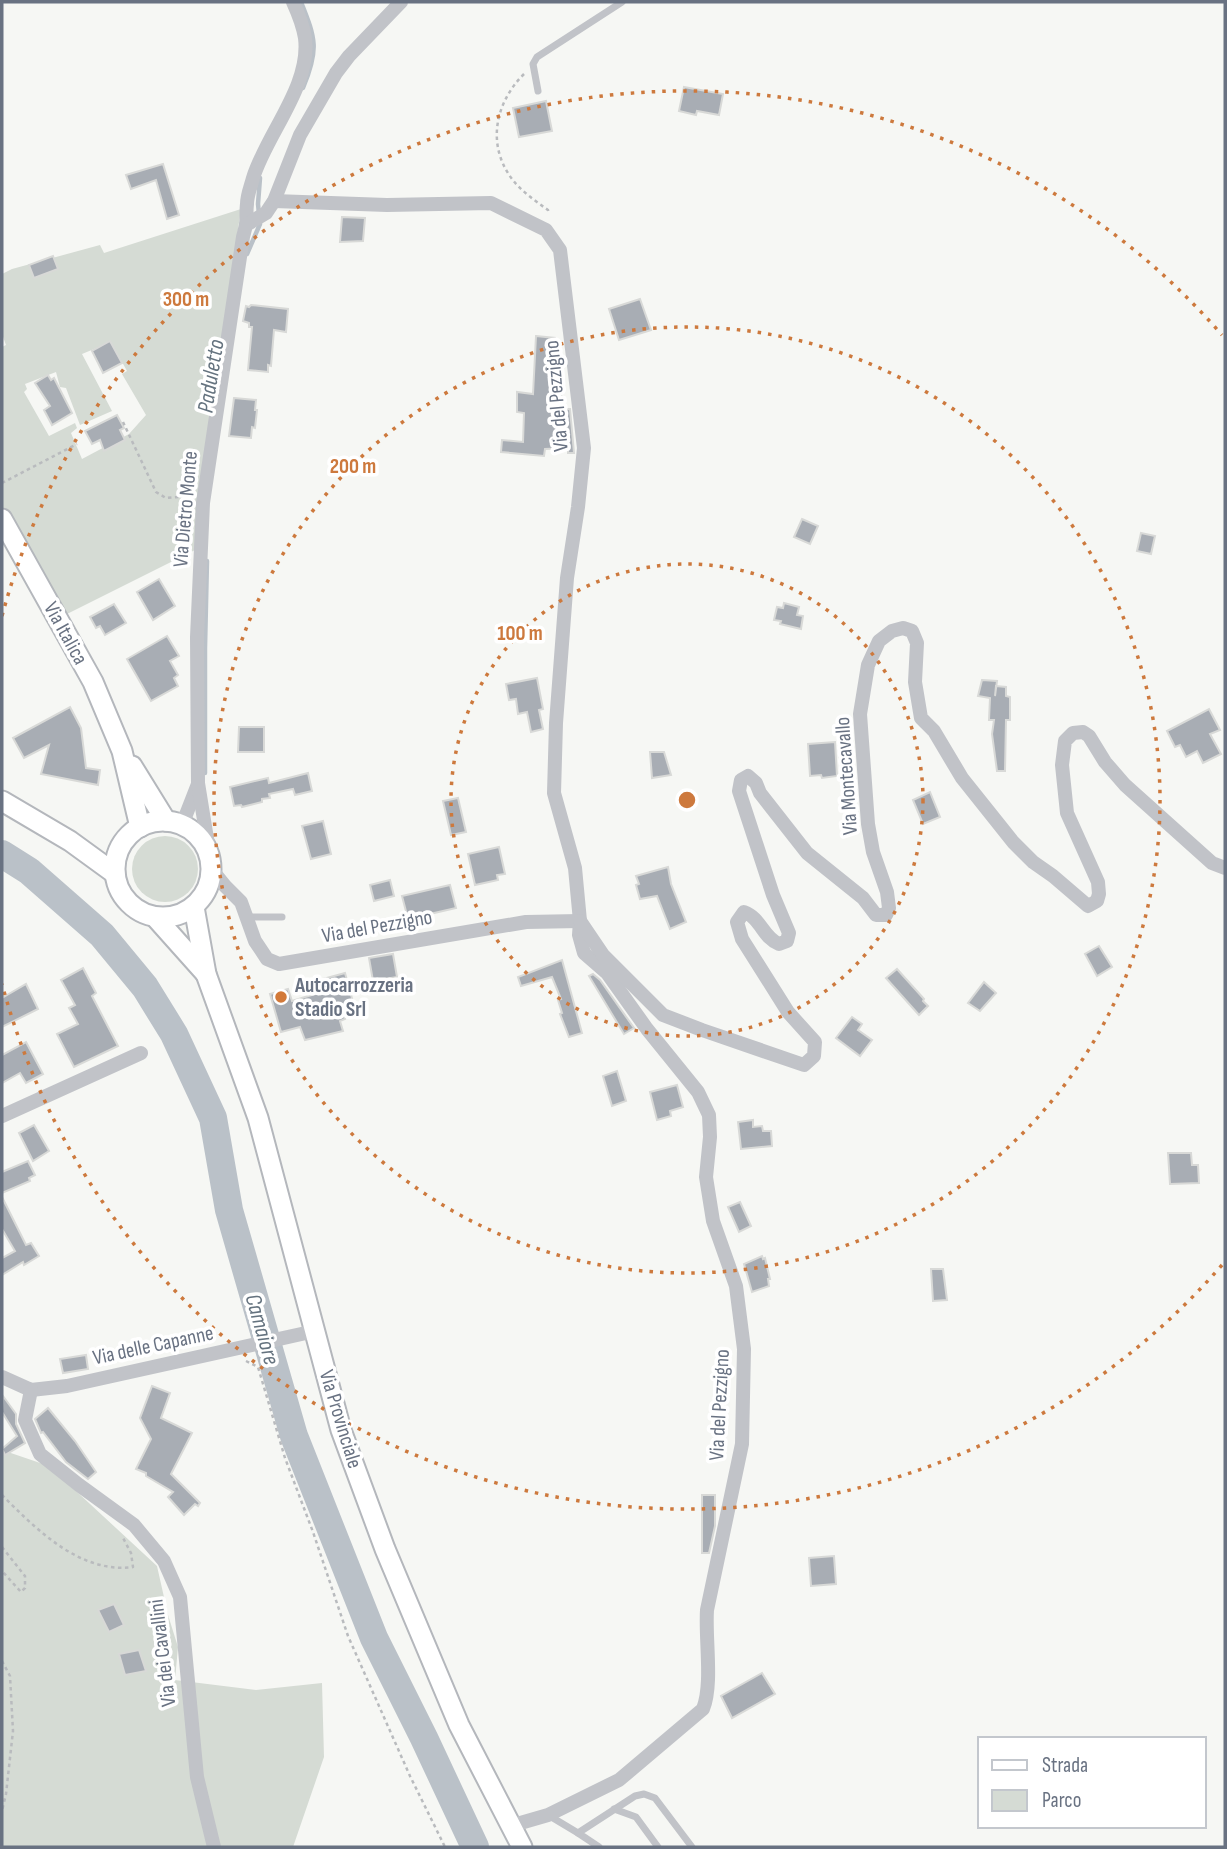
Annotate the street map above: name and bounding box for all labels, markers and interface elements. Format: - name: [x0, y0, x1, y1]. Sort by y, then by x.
- text: 300 m: [163, 287, 209, 312]
- water label: Paduletto: [191, 337, 231, 415]
- street label: Via del Pezzigno: [539, 339, 574, 453]
- street label: Via Dietro Monte: [168, 450, 203, 568]
- text: 200 m: [330, 454, 376, 479]
- street label: Via Italica: [38, 597, 93, 669]
- text: 100 m: [497, 621, 543, 646]
- street label: Via Montecavallo: [830, 716, 863, 836]
- centre of rings: [675, 788, 699, 812]
- street label: Via del Pezzigno: [320, 904, 434, 948]
- place label: Autocarrozzeria Stadio Srl: [294, 973, 413, 1022]
- marker: Autocarrozzeria Stadio Srl: [273, 989, 289, 1005]
- water label: Camaiore: [239, 1291, 285, 1368]
- street label: Via delle Capanne: [91, 1321, 216, 1370]
- street label: Via del Pezzigno: [704, 1349, 735, 1461]
- street label: Via Provinciale: [314, 1367, 367, 1471]
- street label: Via dei Cavallini: [144, 1598, 181, 1708]
- legend: [978, 1737, 1206, 1828]
- text: Strada: [1042, 1753, 1088, 1778]
- text: Parco: [1042, 1788, 1081, 1813]

